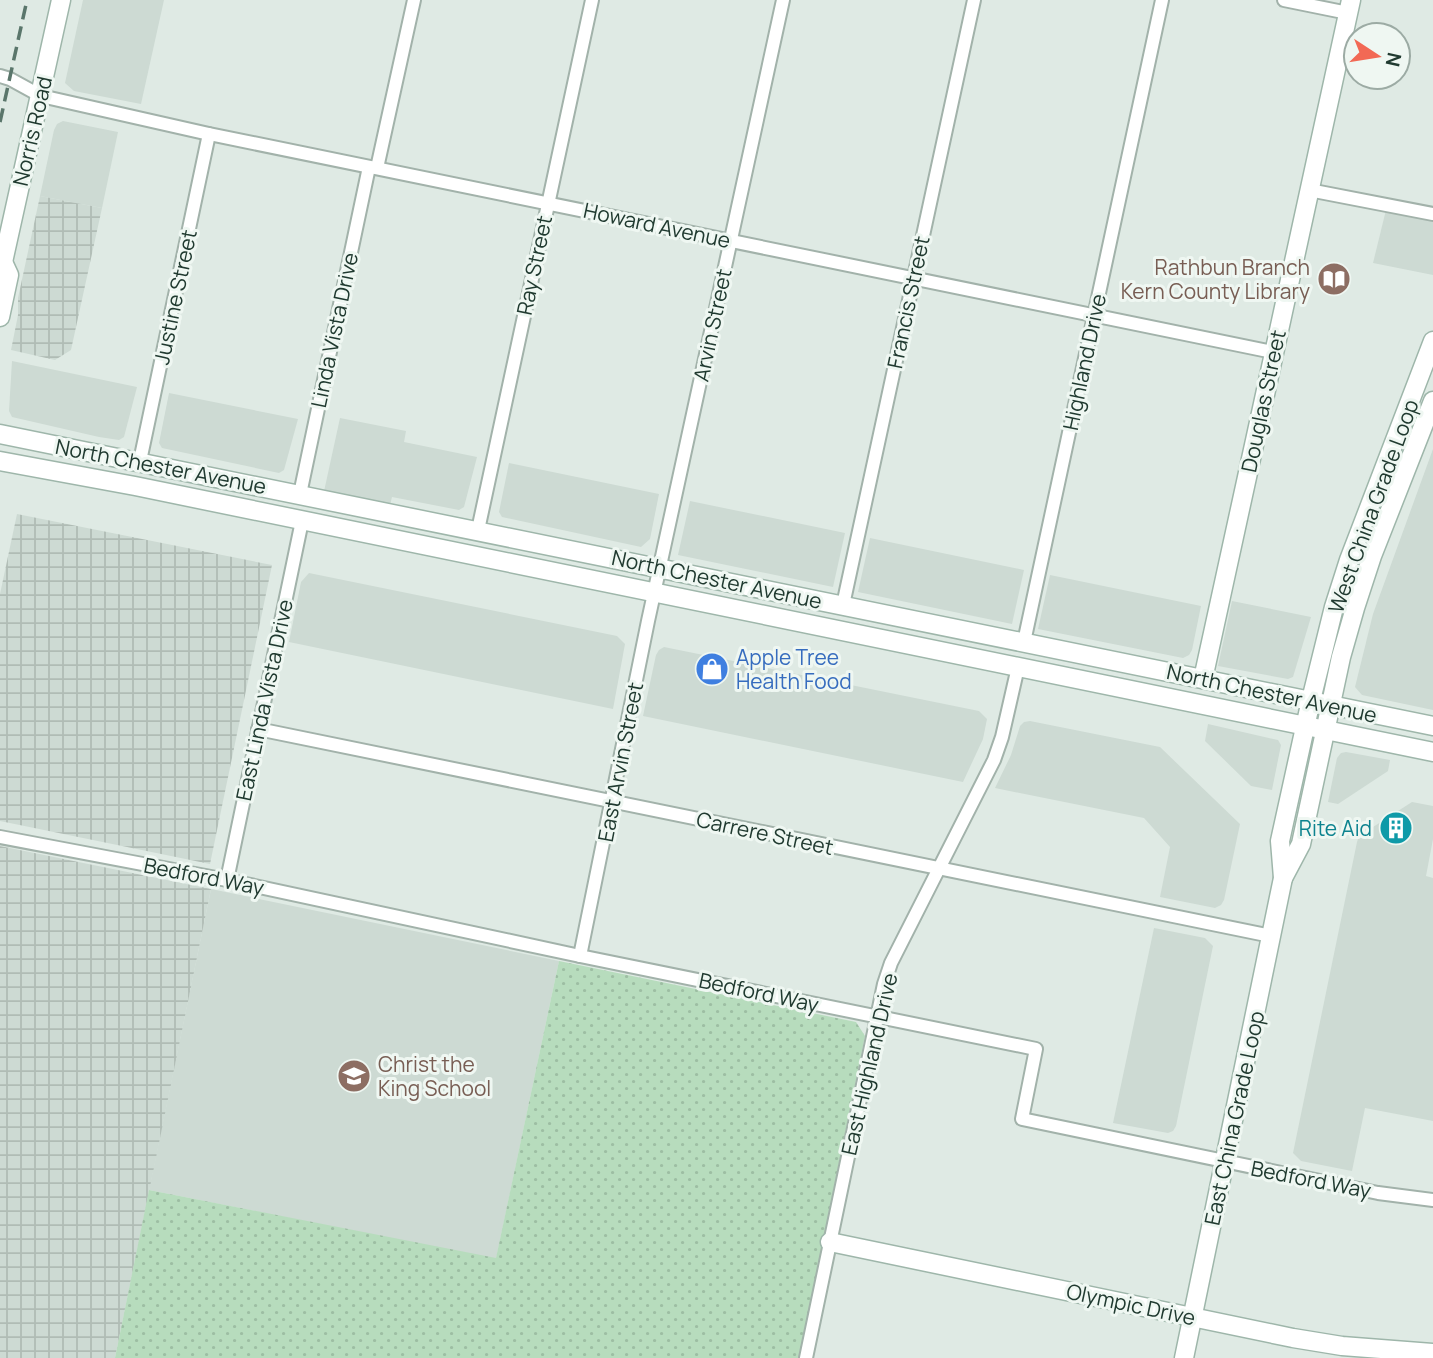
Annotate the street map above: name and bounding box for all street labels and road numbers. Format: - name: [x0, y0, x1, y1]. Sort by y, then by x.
- street label: Norris Road: [6, 73, 58, 189]
- street label: Howard Avenue: [581, 196, 733, 254]
- street label: Ray Street: [510, 213, 558, 317]
- street label: Justine Street: [147, 227, 203, 367]
- street label: Francis Street: [880, 233, 936, 371]
- street label: Linda Vista Drive: [304, 250, 364, 410]
- street label: Arvin Street: [686, 266, 738, 384]
- street label: Highland Drive: [1056, 291, 1112, 433]
- street label: Douglas Street: [1234, 327, 1292, 475]
- street label: West China Grade Loop: [1321, 395, 1425, 617]
- street label: North Chester Avenue: [53, 432, 269, 500]
- street label: North Chester Avenue: [609, 543, 825, 615]
- street label: East Linda Vista Drive: [229, 597, 299, 803]
- street label: North Chester Avenue: [1164, 657, 1380, 729]
- street label: East Arvin Street: [591, 680, 649, 844]
- street label: Carrere Street: [694, 805, 836, 861]
- street label: Bedford Way: [142, 851, 266, 901]
- street label: Bedford Way: [696, 966, 822, 1018]
- street label: East Highland Drive: [834, 970, 904, 1158]
- street label: East China Grade Loop: [1198, 1008, 1270, 1228]
- street label: Bedford Way: [1249, 1154, 1373, 1204]
- street label: Olympic Drive: [1064, 1277, 1198, 1331]

